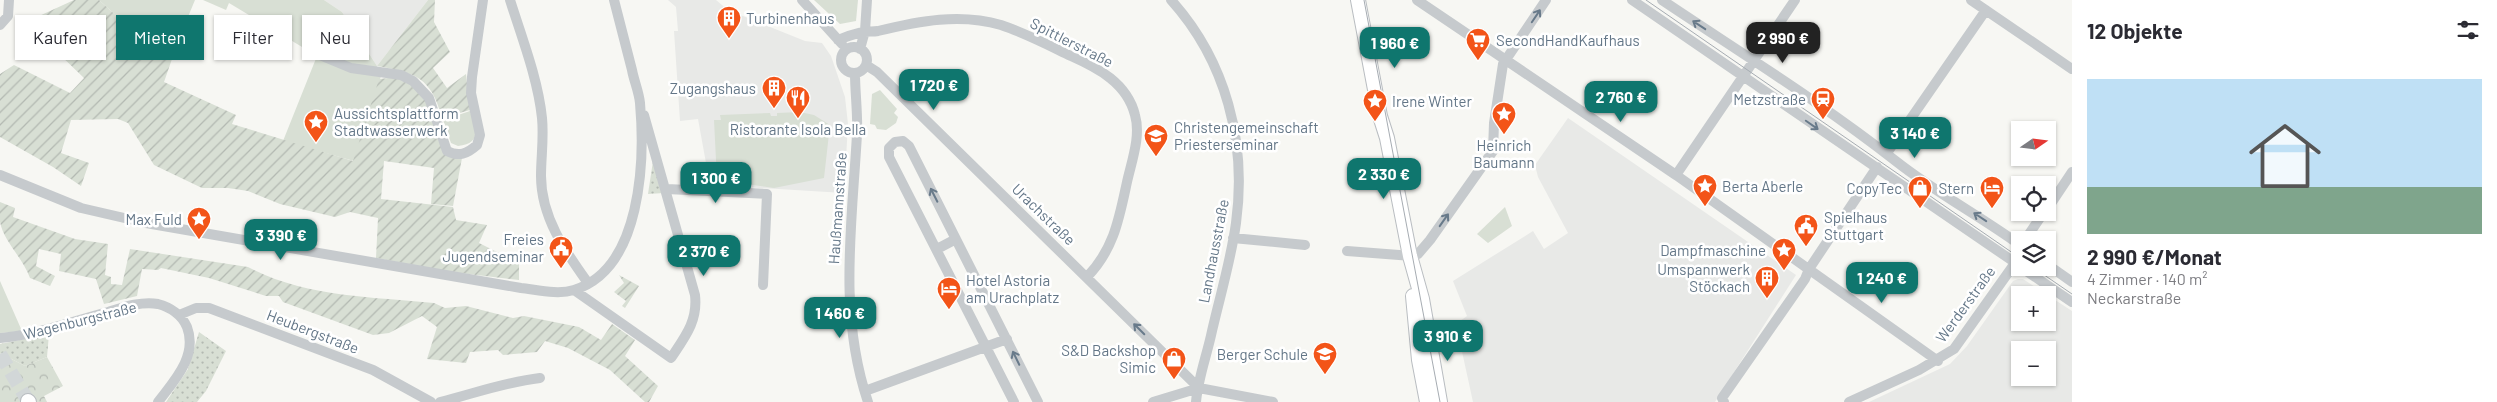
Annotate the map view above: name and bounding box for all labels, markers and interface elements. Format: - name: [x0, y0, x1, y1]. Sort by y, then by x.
- building icon: Turbinenhaus: [716, 5, 742, 39]
- place label: Turbinenhaus: [746, 9, 834, 27]
- one-way arrow: [1531, 9, 1541, 23]
- street label: Spittlerstraße: [1027, 13, 1117, 71]
- chip: Kaufen: [15, 15, 106, 60]
- chip: Mieten: [116, 15, 204, 60]
- chip: Filter: [214, 15, 292, 60]
- chip: Neu: [302, 15, 369, 60]
- icon: filters: [2454, 16, 2482, 44]
- text: 12 Objekte: [2087, 18, 2183, 43]
- one-way arrow: [1692, 19, 1706, 29]
- pin: 2 990 €: [1737, 22, 1829, 64]
- pin: 1 960 €: [1349, 27, 1441, 69]
- supermarket icon: SecondHandKaufhaus: [1465, 27, 1491, 61]
- text: 2 990 €: [1757, 28, 1809, 47]
- place label: SecondHandKaufhaus: [1496, 31, 1640, 49]
- text: 1 960 €: [1371, 33, 1419, 52]
- pin: 1 720 €: [888, 68, 980, 111]
- building icon: Zugangshaus: [761, 75, 787, 109]
- text: 1 720 €: [910, 75, 958, 94]
- place label: Zugangshaus: [670, 79, 756, 97]
- pin: 2 760 €: [1575, 80, 1667, 123]
- restaurant icon: Ristorante Isola Bella: [785, 85, 811, 119]
- station icon: Metzstraße: [1810, 86, 1836, 120]
- text: 2 760 €: [1595, 87, 1647, 106]
- place icon: Irene Winter: [1362, 88, 1388, 122]
- place label: Metzstraße: [1733, 90, 1806, 108]
- place label: Irene Winter: [1392, 92, 1473, 110]
- place icon: Heinrich Baumann: [1491, 101, 1517, 135]
- place label: Aussichtsplattform Stadtwasserwerk: [334, 104, 459, 139]
- place icon: Aussichtsplattform Stadtwasserwerk: [303, 109, 329, 143]
- icon: home: [2240, 111, 2330, 201]
- pin: 3 140 €: [1869, 116, 1961, 159]
- place label: Christengemeinschaft Priesterseminar: [1174, 118, 1319, 153]
- place label: Ristorante Isola Bella: [730, 120, 866, 138]
- one-way arrow: [1805, 120, 1819, 130]
- north arrow: [2011, 121, 2056, 166]
- map controls: [2011, 121, 2056, 386]
- school or university icon: Christengemeinschaft Priesterseminar: [1143, 123, 1169, 157]
- text: 3 140 €: [1890, 123, 1940, 142]
- place label: Heinrich Baumann: [1473, 136, 1535, 171]
- street label: Haußmannstraße: [824, 151, 850, 265]
- pin: 2 330 €: [1338, 158, 1430, 200]
- pin: 1 300 €: [670, 162, 762, 204]
- text: 2 330 €: [1358, 164, 1410, 183]
- text: 1 300 €: [691, 168, 741, 187]
- place icon: Berta Aberle: [1692, 173, 1718, 207]
- shop icon: CopyTec: [1907, 175, 1933, 209]
- hotel icon: Stern: [1979, 175, 2005, 209]
- button: locate: [2011, 176, 2056, 221]
- place label: Berta Aberle: [1722, 177, 1803, 195]
- street label: Urachstraße: [1009, 179, 1079, 249]
- place label: CopyTec: [1846, 179, 1902, 197]
- place label: Stern: [1938, 179, 1974, 197]
- one-way arrow: [929, 188, 938, 203]
- street label: Landhausstraße: [1194, 198, 1232, 304]
- place icon: Max Fuld: [186, 206, 212, 240]
- place label: Spielhaus Stuttgart: [1824, 208, 1887, 243]
- place label: Max Fuld: [125, 210, 182, 228]
- one-way arrow: [1973, 212, 1987, 223]
- one-way arrow: [1439, 213, 1449, 227]
- public building icon: Spielhaus Stuttgart: [1793, 213, 1819, 247]
- pin: 3 390 €: [235, 218, 327, 261]
- text: 3 390 €: [255, 225, 307, 244]
- place label: Freies Jugendseminar: [442, 230, 545, 265]
- button: layers: [2011, 231, 2056, 276]
- pin: 2 370 €: [658, 234, 750, 277]
- public building icon: Freies Jugendseminar: [548, 235, 574, 269]
- place icon: Dampfmaschine: [1771, 237, 1797, 271]
- text: 2 370 €: [678, 241, 730, 260]
- place label: Dampfmaschine: [1660, 241, 1766, 259]
- text: 2 990 €/Monat: [2087, 244, 2222, 269]
- place label: Umspannwerk Stöckach: [1657, 260, 1750, 295]
- pin: 1 240 €: [1836, 262, 1928, 304]
- street label: Werderstraße: [1931, 262, 1999, 346]
- building icon: Umspannwerk Stöckach: [1754, 265, 1780, 299]
- text: 1 240 €: [1857, 268, 1907, 287]
- text: 4 Zimmer · 140 m²: [2087, 269, 2207, 288]
- place label: Hotel Astoria am Urachplatz: [966, 271, 1060, 306]
- hotel icon: Hotel Astoria am Urachplatz: [936, 276, 962, 310]
- button: +: [2011, 286, 2056, 331]
- text: Neckarstraße: [2087, 288, 2181, 307]
- pin: 1 460 €: [794, 296, 886, 339]
- street label: Wagenburgstraße: [22, 297, 138, 343]
- text: 1 460 €: [815, 303, 865, 322]
- street label: Heubergstraße: [264, 305, 362, 357]
- pin: 3 910 €: [1402, 320, 1494, 362]
- one-way arrow: [1133, 323, 1145, 335]
- text: 3 910 €: [1424, 326, 1472, 345]
- place label: S&D Backshop Simic: [1061, 341, 1156, 376]
- school or university icon: Berger Schule: [1312, 341, 1338, 375]
- button: −: [2011, 341, 2056, 386]
- place label: Berger Schule: [1217, 345, 1308, 363]
- shop icon: S&D Backshop Simic: [1161, 346, 1187, 380]
- one-way arrow: [1011, 351, 1021, 366]

